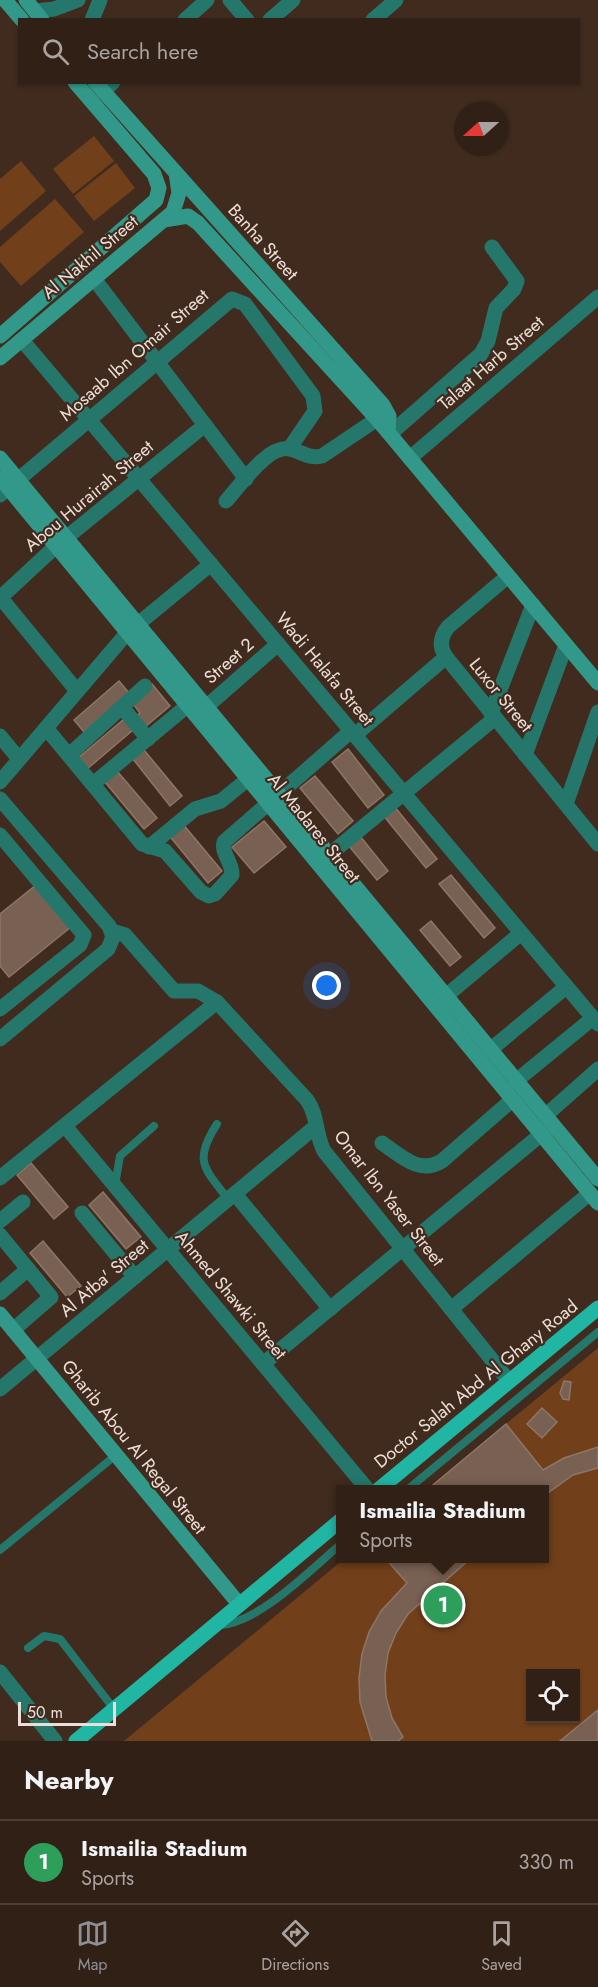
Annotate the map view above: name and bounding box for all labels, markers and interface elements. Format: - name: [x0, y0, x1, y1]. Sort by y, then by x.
- search box: [18, 18, 580, 84]
- icon: search: [39, 35, 72, 68]
- text: Search here: [87, 35, 198, 67]
- north arrow: [454, 102, 508, 156]
- street label: Banha Street: [222, 198, 305, 286]
- street label: Al Nakhil Street: [36, 209, 144, 305]
- street label: Mosaab Ibn Omair Street: [54, 282, 215, 427]
- street label: Talaat Harb Street: [432, 309, 550, 416]
- street label: Abou Hurairah Street: [19, 434, 160, 558]
- street label: Wadi Halafa Street: [270, 606, 381, 732]
- street label: Street 2: [198, 632, 260, 690]
- street label: Luxor Street: [463, 652, 539, 738]
- street label: Al Madares Street: [262, 768, 367, 889]
- your location: [312, 971, 341, 1000]
- street label: Omar Ibn Yaser Street: [328, 1125, 451, 1272]
- street label: Ahmed Shawki Street: [169, 1225, 293, 1366]
- street label: Al Atba' Street: [54, 1232, 155, 1323]
- street label: Doctor Salah Abd Al Ghany Road: [369, 1294, 583, 1474]
- street label: Gharib Abou Al Regal Street: [55, 1354, 213, 1540]
- popup: [336, 1485, 549, 1563]
- text: Ismailia Stadium: [359, 1494, 526, 1526]
- text: Sports: [359, 1526, 412, 1555]
- pin: 1: [424, 1582, 462, 1628]
- map controls: [526, 1669, 580, 1723]
- button: locate: [526, 1669, 580, 1723]
- scale bar: [18, 1699, 116, 1726]
- text: 50 m: [27, 1701, 63, 1724]
- text: Nearby: [24, 1761, 113, 1799]
- text: Ismailia Stadium: [81, 1832, 247, 1864]
- text: 1: [38, 1848, 49, 1877]
- text: 330 m: [519, 1848, 574, 1877]
- text: Sports: [81, 1864, 134, 1893]
- tab: Map: [76, 1917, 109, 1976]
- tab: Directions: [261, 1917, 329, 1976]
- tab: Saved: [481, 1917, 522, 1976]

